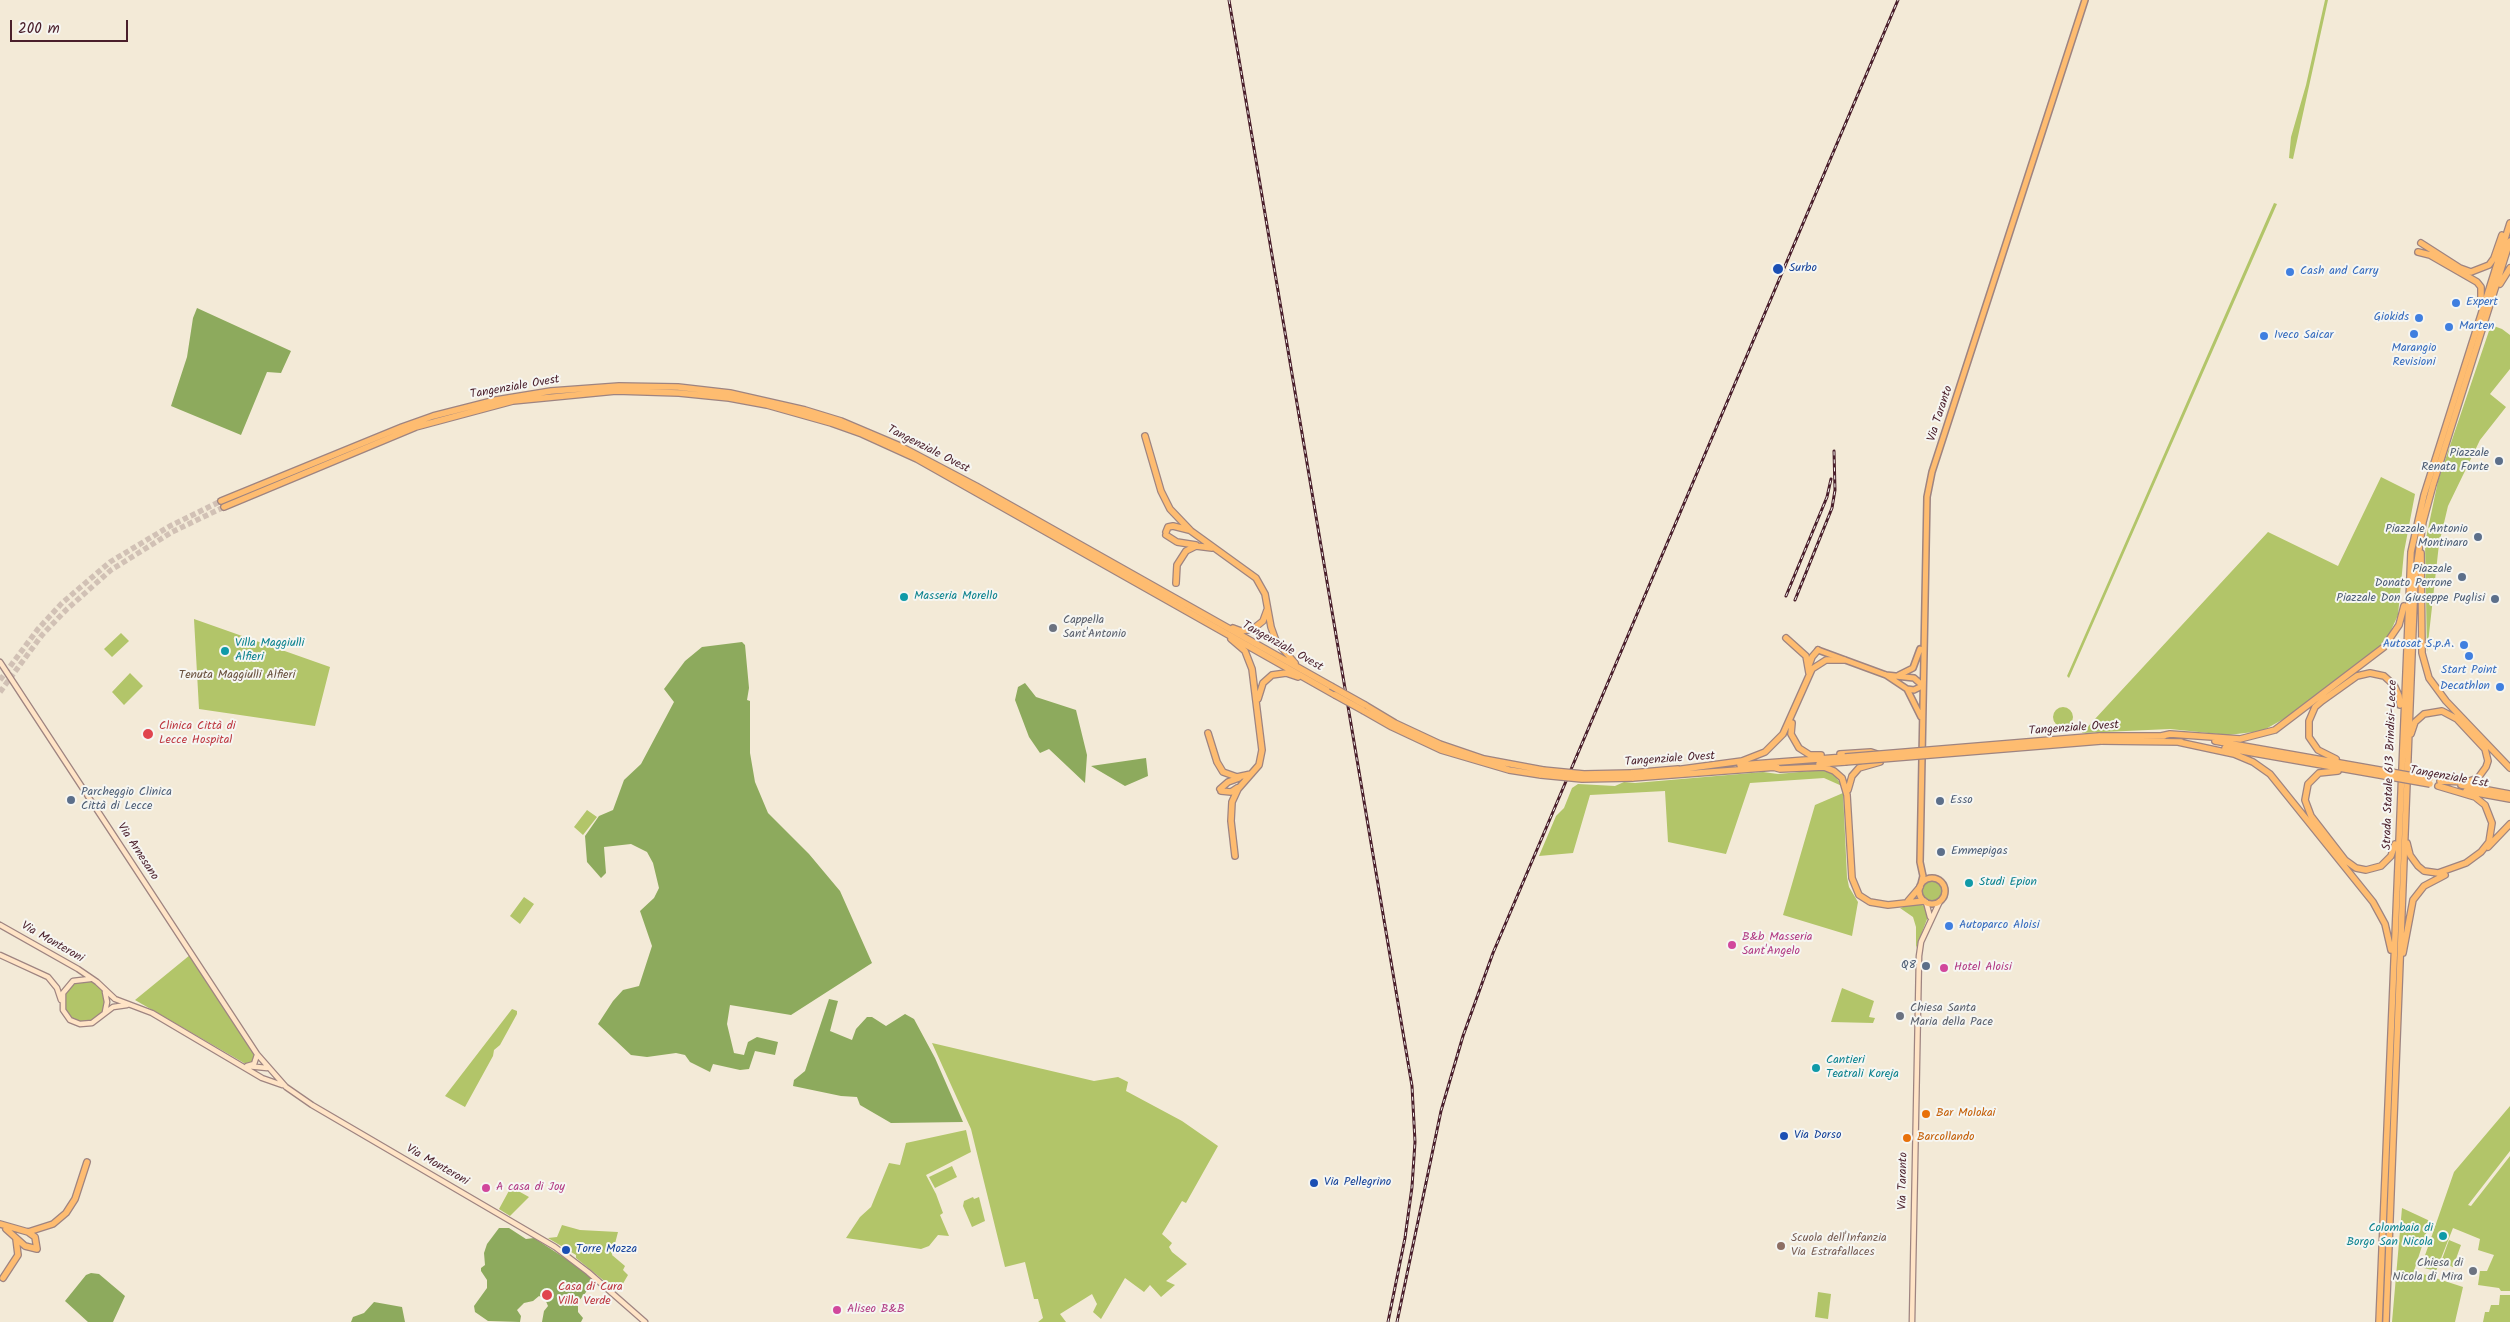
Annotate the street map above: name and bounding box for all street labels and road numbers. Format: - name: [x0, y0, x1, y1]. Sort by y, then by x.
- street label: Tangenziale Ovest: [469, 373, 561, 403]
- street label: Via Taranto: [1925, 384, 1957, 444]
- street label: Tangenziale Ovest: [884, 423, 972, 477]
- street label: Tangenziale Ovest: [1239, 619, 1325, 675]
- street label: Strada Statale 613 Brindisi-Lecce: [2381, 680, 2401, 850]
- street label: Tangenziale Ovest: [2028, 719, 2120, 739]
- street label: Tangenziale Ovest: [1624, 750, 1716, 770]
- street label: Tangenziale Est: [2409, 764, 2489, 792]
- street label: Via Arnesano: [113, 821, 161, 883]
- street label: Via Monteroni: [18, 919, 86, 967]
- street label: Via Monteroni: [403, 1142, 471, 1190]
- street label: Via Taranto: [1896, 1152, 1912, 1210]

